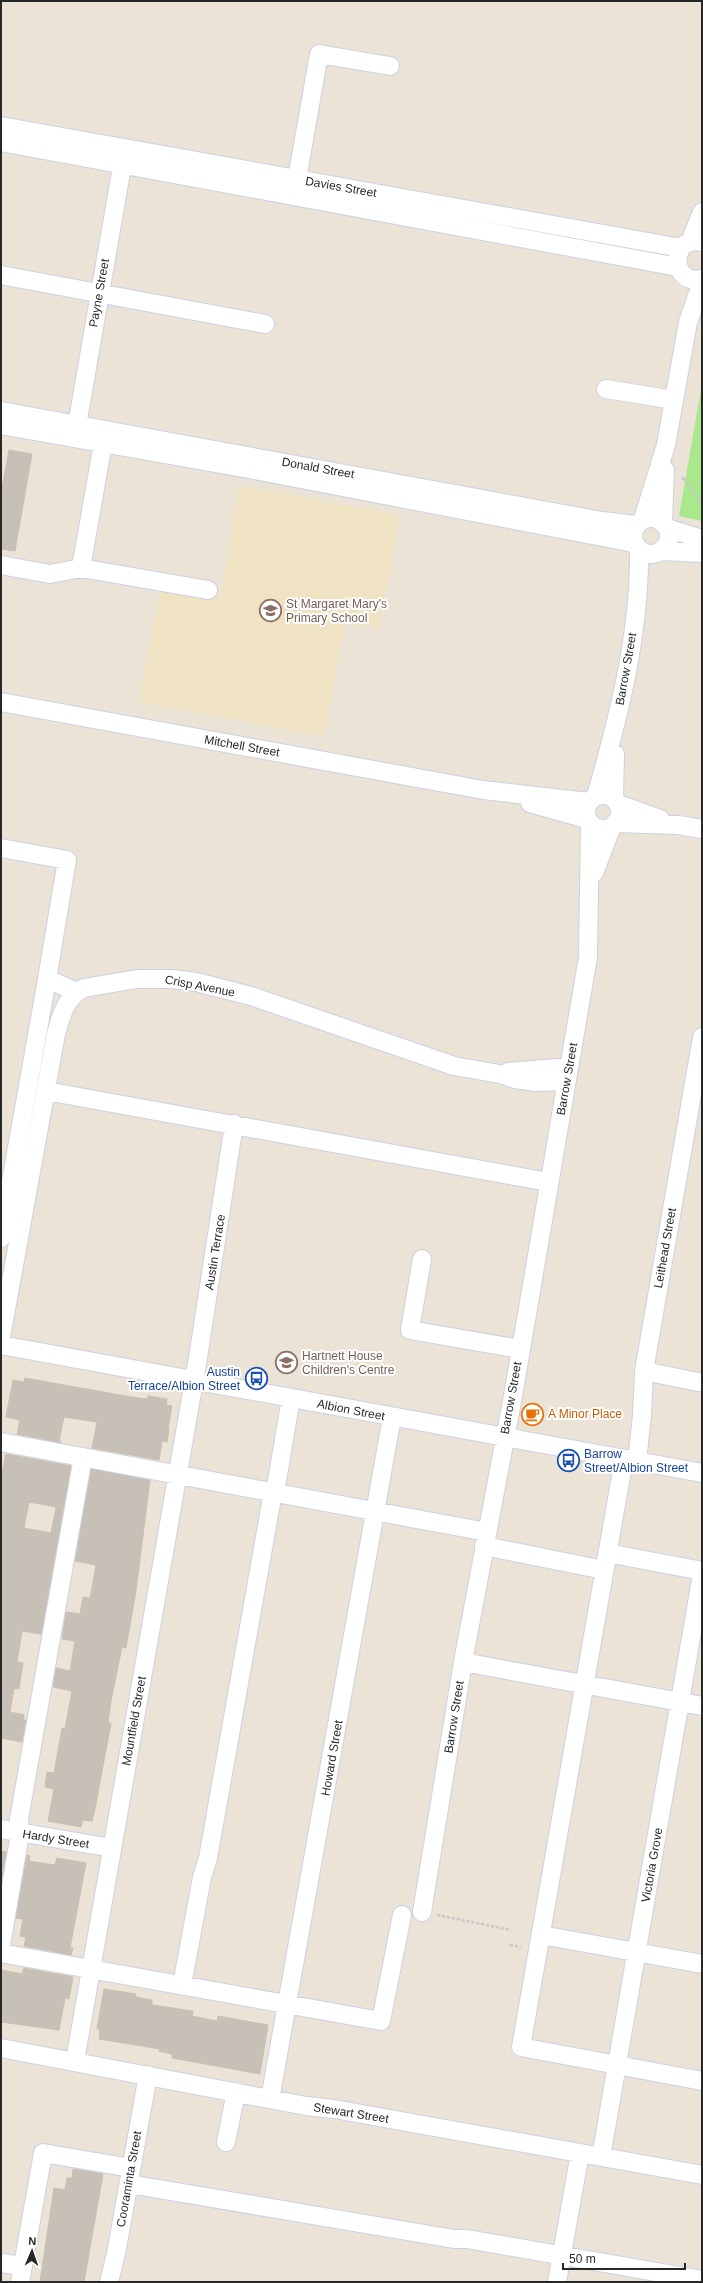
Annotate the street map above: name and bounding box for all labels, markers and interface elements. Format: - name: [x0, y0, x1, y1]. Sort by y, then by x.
- street label: Davies Street: [304, 174, 378, 200]
- street label: Payne Street: [86, 257, 112, 328]
- street label: Donald Street: [281, 455, 356, 481]
- place label: St Margaret Mary's Primary School: [286, 597, 387, 625]
- school or university icon: St Margaret Mary's Primary School: [257, 598, 283, 624]
- street label: Barrow Street: [613, 631, 639, 706]
- street label: Mitchell Street: [203, 733, 281, 760]
- street label: Crisp Avenue: [164, 972, 237, 1000]
- street label: Barrow Street: [554, 1041, 580, 1116]
- street label: Leithead Street: [651, 1206, 679, 1289]
- street label: Austin Terrace: [202, 1213, 228, 1291]
- place label: Hartnett House Children's Centre: [302, 1349, 395, 1377]
- school or university icon: Hartnett House Children's Centre: [273, 1350, 299, 1376]
- street label: Barrow Street: [498, 1360, 524, 1435]
- place label: Austin Terrace/Albion Street: [128, 1365, 241, 1393]
- bus stop icon: Austin Terrace/Albion Street: [243, 1366, 269, 1392]
- street label: Albion Street: [316, 1397, 387, 1424]
- cafe icon: A Minor Place: [520, 1401, 546, 1427]
- place label: A Minor Place: [548, 1407, 622, 1421]
- place label: Barrow Street/Albion Street: [584, 1447, 689, 1475]
- bus stop icon: Barrow Street/Albion Street: [556, 1448, 582, 1474]
- street label: Mountfield Street: [119, 1674, 149, 1767]
- street label: Barrow Street: [441, 1679, 467, 1754]
- street label: Howard Street: [318, 1718, 346, 1797]
- street label: Victoria Grove: [639, 1826, 666, 1904]
- street label: Hardy Street: [22, 1827, 91, 1851]
- street label: Stewart Street: [312, 2100, 390, 2126]
- street label: Cooraminta Street: [114, 2129, 144, 2228]
- north arrow: [12, 2231, 52, 2271]
- text: N: [28, 2235, 37, 2247]
- scale bar: [563, 2245, 685, 2271]
- text: 50 m: [569, 2252, 596, 2266]

